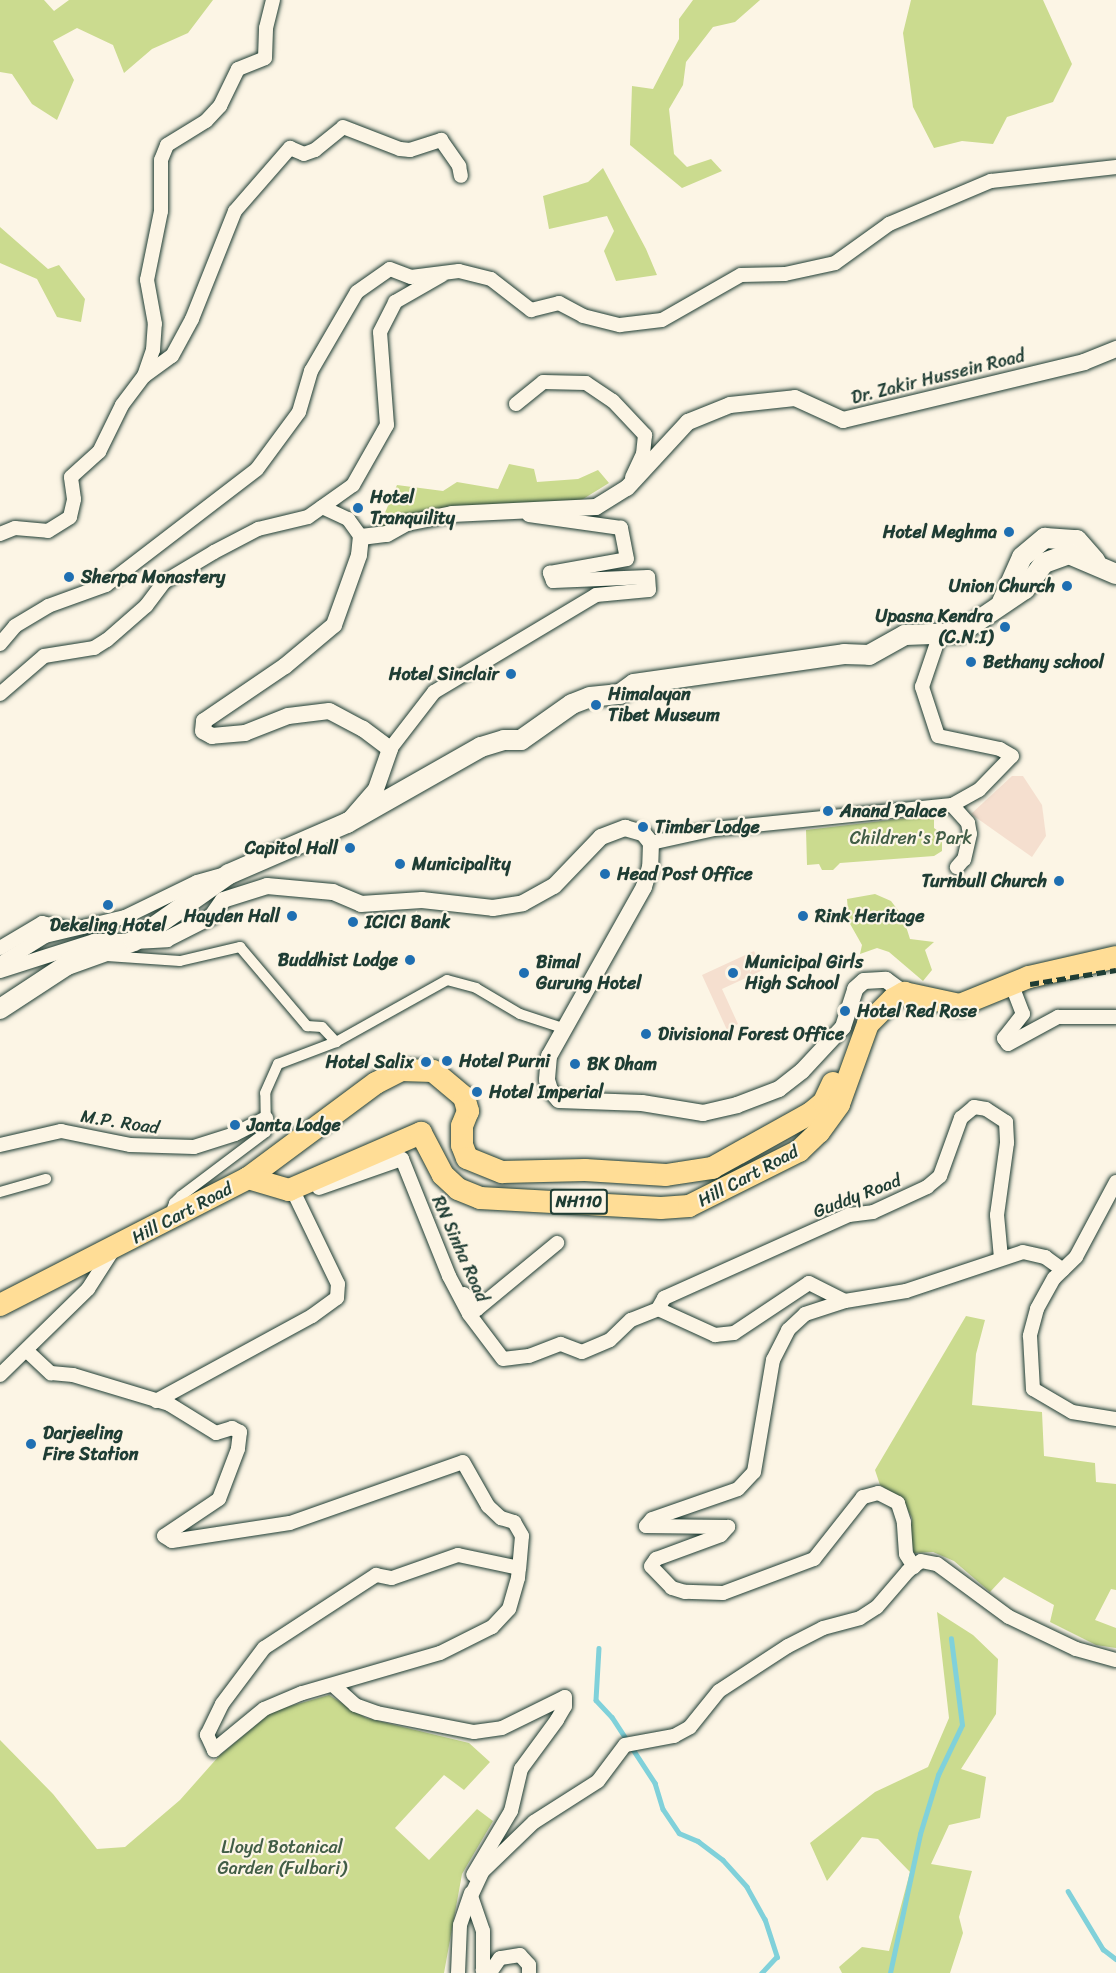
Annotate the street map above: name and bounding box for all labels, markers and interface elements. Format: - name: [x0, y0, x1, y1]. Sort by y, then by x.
- street label: Dr. Zakir Hussein Road: [849, 345, 1027, 409]
- place label: Hotel Tranquility: [370, 487, 455, 530]
- marker: Hotel Tranquility: [351, 501, 365, 515]
- place label: Hotel Meghma: [883, 521, 997, 543]
- marker: Hotel Meghma: [1002, 525, 1016, 539]
- place label: Sherpa Monastery: [81, 566, 225, 588]
- marker: Sherpa Monastery: [62, 570, 76, 584]
- place label: Union Church: [949, 575, 1055, 597]
- marker: Union Church: [1060, 579, 1074, 593]
- place label: Upasna Kendra (C.N.I): [875, 606, 993, 648]
- marker: Upasna Kendra (C.N.I): [998, 620, 1012, 634]
- place label: Bethany school: [983, 651, 1104, 673]
- marker: Bethany school: [964, 655, 978, 669]
- place label: Hotel Sinclair: [389, 663, 499, 685]
- marker: Hotel Sinclair: [504, 667, 518, 681]
- place label: Himalayan Tibet Museum: [608, 684, 720, 726]
- marker: Himalayan Tibet Museum: [589, 698, 603, 712]
- place label: Anand Palace: [840, 800, 946, 822]
- marker: Anand Palace: [821, 804, 835, 818]
- place label: Timber Lodge: [655, 816, 760, 838]
- marker: Timber Lodge: [636, 820, 650, 834]
- park label: Children's Park: [850, 827, 972, 849]
- place label: Capitol Hall: [245, 837, 338, 859]
- marker: Capitol Hall: [343, 841, 357, 855]
- place label: Municipality: [412, 853, 511, 875]
- marker: Municipality: [393, 857, 407, 871]
- place label: Head Post Office: [617, 863, 754, 885]
- marker: Head Post Office: [598, 867, 612, 881]
- place label: Turnbull Church: [922, 870, 1047, 892]
- marker: Turnbull Church: [1052, 874, 1066, 888]
- marker: Dekeling Hotel: [101, 898, 115, 912]
- place label: Hayden Hall: [184, 905, 280, 927]
- place label: Rink Heritage: [815, 905, 924, 927]
- marker: Hayden Hall: [285, 909, 299, 923]
- marker: Rink Heritage: [796, 909, 810, 923]
- place label: ICICI Bank: [365, 911, 450, 933]
- place label: Dekeling Hotel: [50, 914, 166, 936]
- marker: ICICI Bank: [346, 915, 360, 929]
- place label: Buddhist Lodge: [278, 949, 398, 971]
- place label: Bimal Gurung Hotel: [536, 952, 641, 994]
- place label: Municipal Girls High School: [745, 952, 862, 994]
- marker: Buddhist Lodge: [403, 953, 417, 967]
- marker: Bimal Gurung Hotel: [517, 966, 531, 980]
- marker: Municipal Girls High School: [726, 966, 740, 980]
- place label: Hotel Red Rose: [857, 1000, 978, 1022]
- marker: Hotel Red Rose: [838, 1004, 852, 1018]
- place label: Divisional Forest Office: [658, 1023, 845, 1045]
- marker: Divisional Forest Office: [639, 1027, 653, 1041]
- place label: Hotel Purni: [459, 1050, 550, 1072]
- place label: Hotel Salix: [326, 1051, 414, 1073]
- place label: BK Dham: [587, 1053, 657, 1075]
- marker: Hotel Purni: [440, 1054, 454, 1068]
- marker: Hotel Salix: [419, 1055, 433, 1069]
- marker: BK Dham: [568, 1057, 582, 1071]
- place label: Hotel Imperial: [489, 1081, 604, 1103]
- marker: Hotel Imperial: [470, 1085, 484, 1099]
- street label: M.P. Road: [79, 1105, 161, 1139]
- place label: Janta Lodge: [247, 1114, 341, 1136]
- marker: Janta Lodge: [228, 1118, 242, 1132]
- street label: Hill Cart Road: [694, 1140, 802, 1212]
- street label: Guddy Road: [810, 1169, 904, 1223]
- street label: Hill Cart Road: [128, 1177, 236, 1249]
- road number: NH110: [549, 1189, 609, 1215]
- street label: RN Sinha Road: [427, 1192, 493, 1306]
- place label: Darjeeling Fire Station: [43, 1423, 139, 1466]
- marker: Darjeeling Fire Station: [24, 1437, 38, 1451]
- park label: Lloyd Botanical Garden (Fulbari): [217, 1837, 347, 1880]

